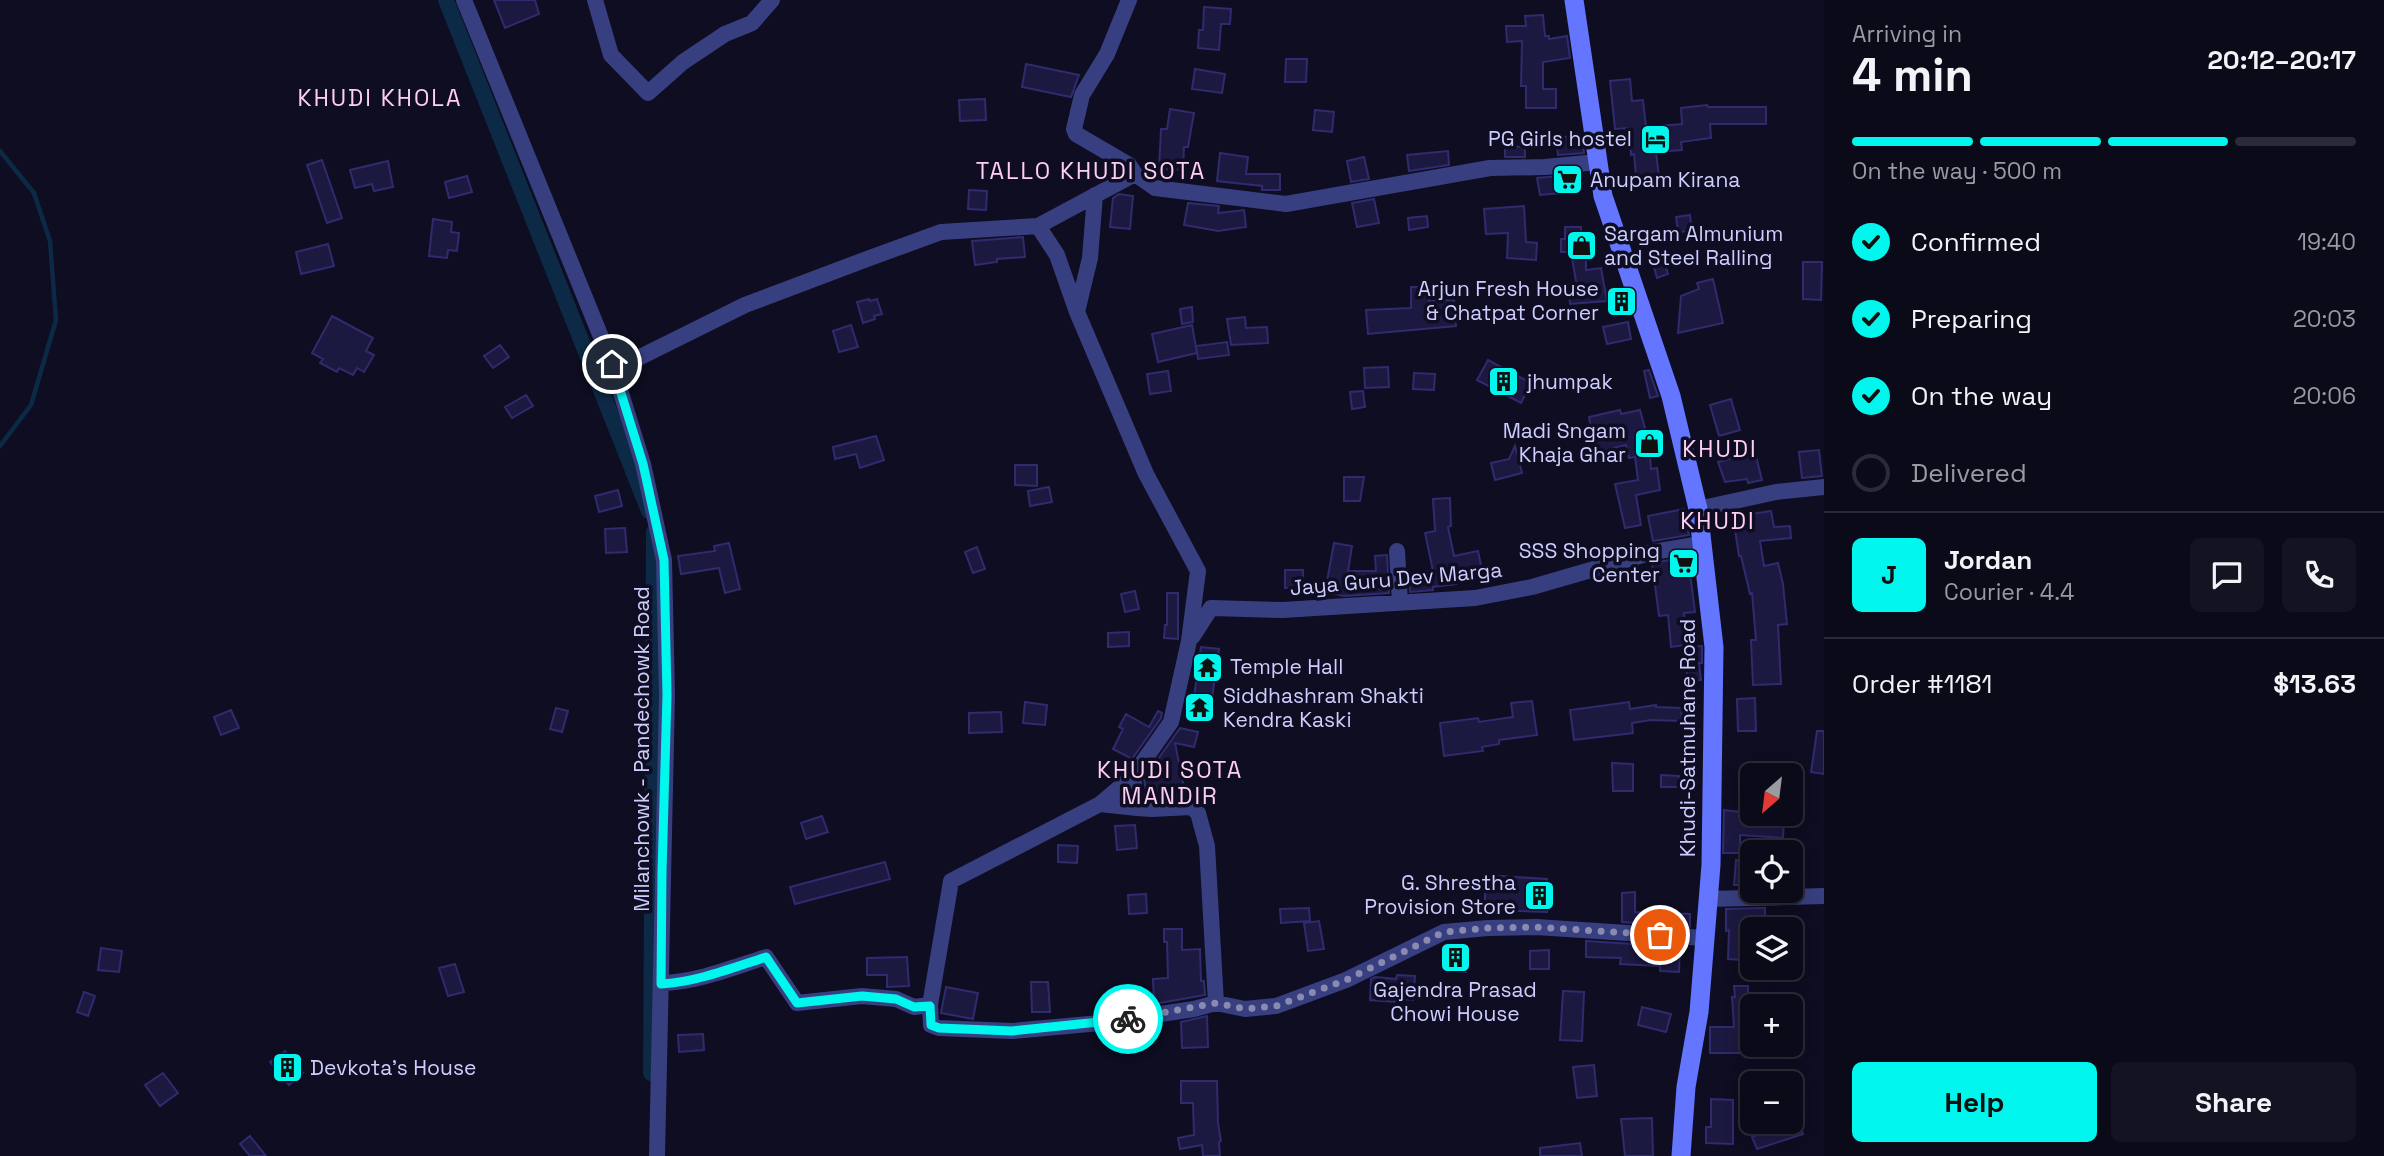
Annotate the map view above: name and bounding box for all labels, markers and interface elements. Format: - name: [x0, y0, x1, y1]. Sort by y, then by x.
- text: Arriving in: [1852, 19, 1962, 49]
- text: 20:12–20:17: [2207, 43, 2356, 77]
- text: 4 min: [1852, 46, 1973, 104]
- district label: KHUDI KHOLA: [298, 83, 462, 113]
- hotel icon: PG Girls hostel: [1638, 122, 1672, 156]
- place label: PG Girls hostel: [1488, 125, 1632, 152]
- district label: TALLO KHUDI SOTA: [976, 156, 1206, 186]
- text: On the way · 500 m: [1852, 156, 2062, 186]
- supermarket icon: Anupam Kirana: [1550, 163, 1584, 197]
- place label: Anupam Kirana: [1590, 166, 1740, 193]
- place label: Sargam Almunium and Steel Ralling: [1604, 220, 1783, 271]
- icon: check: [1852, 223, 1890, 261]
- text: Confirmed: [1911, 225, 2041, 259]
- text: 19:40: [2297, 227, 2356, 257]
- shop icon: Sargam Almunium and Steel Ralling: [1564, 229, 1598, 263]
- place label: Arjun Fresh House & Chatpat Corner: [1418, 275, 1599, 326]
- building icon: Arjun Fresh House & Chatpat Corner: [1605, 284, 1639, 318]
- icon: check: [1852, 300, 1890, 338]
- text: Preparing: [1911, 302, 2032, 336]
- text: 20:03: [2293, 304, 2356, 334]
- pin: [582, 334, 642, 394]
- icon: home: [593, 345, 631, 383]
- building icon: jhumpak: [1487, 365, 1521, 399]
- place label: jhumpak: [1526, 368, 1613, 395]
- icon: check: [1852, 377, 1890, 415]
- text: On the way: [1911, 379, 2052, 413]
- text: 20:06: [2293, 381, 2356, 411]
- place label: Madi Sngam Khaja Ghar: [1503, 417, 1626, 468]
- shop icon: Madi Sngam Khaja Ghar: [1632, 426, 1666, 460]
- district label: KHUDI: [1682, 434, 1758, 464]
- text: Delivered: [1911, 456, 2027, 490]
- district label: KHUDI: [1680, 506, 1756, 536]
- place label: SSS Shopping Center: [1519, 537, 1660, 588]
- button: chat: [2190, 538, 2264, 612]
- button: phone: [2282, 538, 2356, 612]
- text: Jordan: [1944, 543, 2032, 577]
- supermarket icon: SSS Shopping Center: [1666, 546, 1700, 580]
- street label: Jaya Guru Dev Marga: [1289, 556, 1503, 601]
- text: J: [1881, 558, 1897, 592]
- text: Courier · 4.4: [1944, 577, 2074, 607]
- street label: Milanchowk - Pandechowk Road: [628, 586, 655, 912]
- street label: Khudi-Satmuhane Road: [1674, 619, 1701, 857]
- temple icon: Temple Hall: [1190, 650, 1224, 684]
- place label: Temple Hall: [1230, 653, 1343, 680]
- text: Order #1181: [1852, 667, 1992, 701]
- text: $13.63: [2273, 667, 2356, 701]
- place label: Siddhashram Shakti Kendra Kaski: [1223, 682, 1424, 733]
- temple icon: Siddhashram Shakti Kendra Kaski: [1183, 691, 1217, 725]
- district label: KHUDI SOTA MANDIR: [1097, 755, 1243, 811]
- north arrow: [1740, 763, 1802, 826]
- map controls: [1740, 763, 1803, 1134]
- button: locate: [1740, 840, 1803, 903]
- place label: G. Shrestha Provision Store: [1364, 869, 1516, 920]
- building icon: G. Shrestha Provision Store: [1522, 878, 1556, 912]
- pin: [1630, 905, 1690, 965]
- icon: bag: [1641, 916, 1679, 954]
- button: layers: [1740, 917, 1803, 980]
- building icon: Gajendra Prasad Chowi House: [1438, 941, 1472, 975]
- place label: Gajendra Prasad Chowi House: [1373, 976, 1537, 1027]
- courier: [1093, 984, 1163, 1054]
- button: +: [1740, 994, 1803, 1057]
- icon: bike: [1109, 1000, 1147, 1038]
- building icon: Devkota's House: [270, 1051, 304, 1085]
- place label: Devkota's House: [310, 1054, 476, 1081]
- button: Help: [1852, 1062, 2097, 1142]
- button: Share: [2111, 1062, 2356, 1142]
- button: −: [1740, 1071, 1803, 1134]

